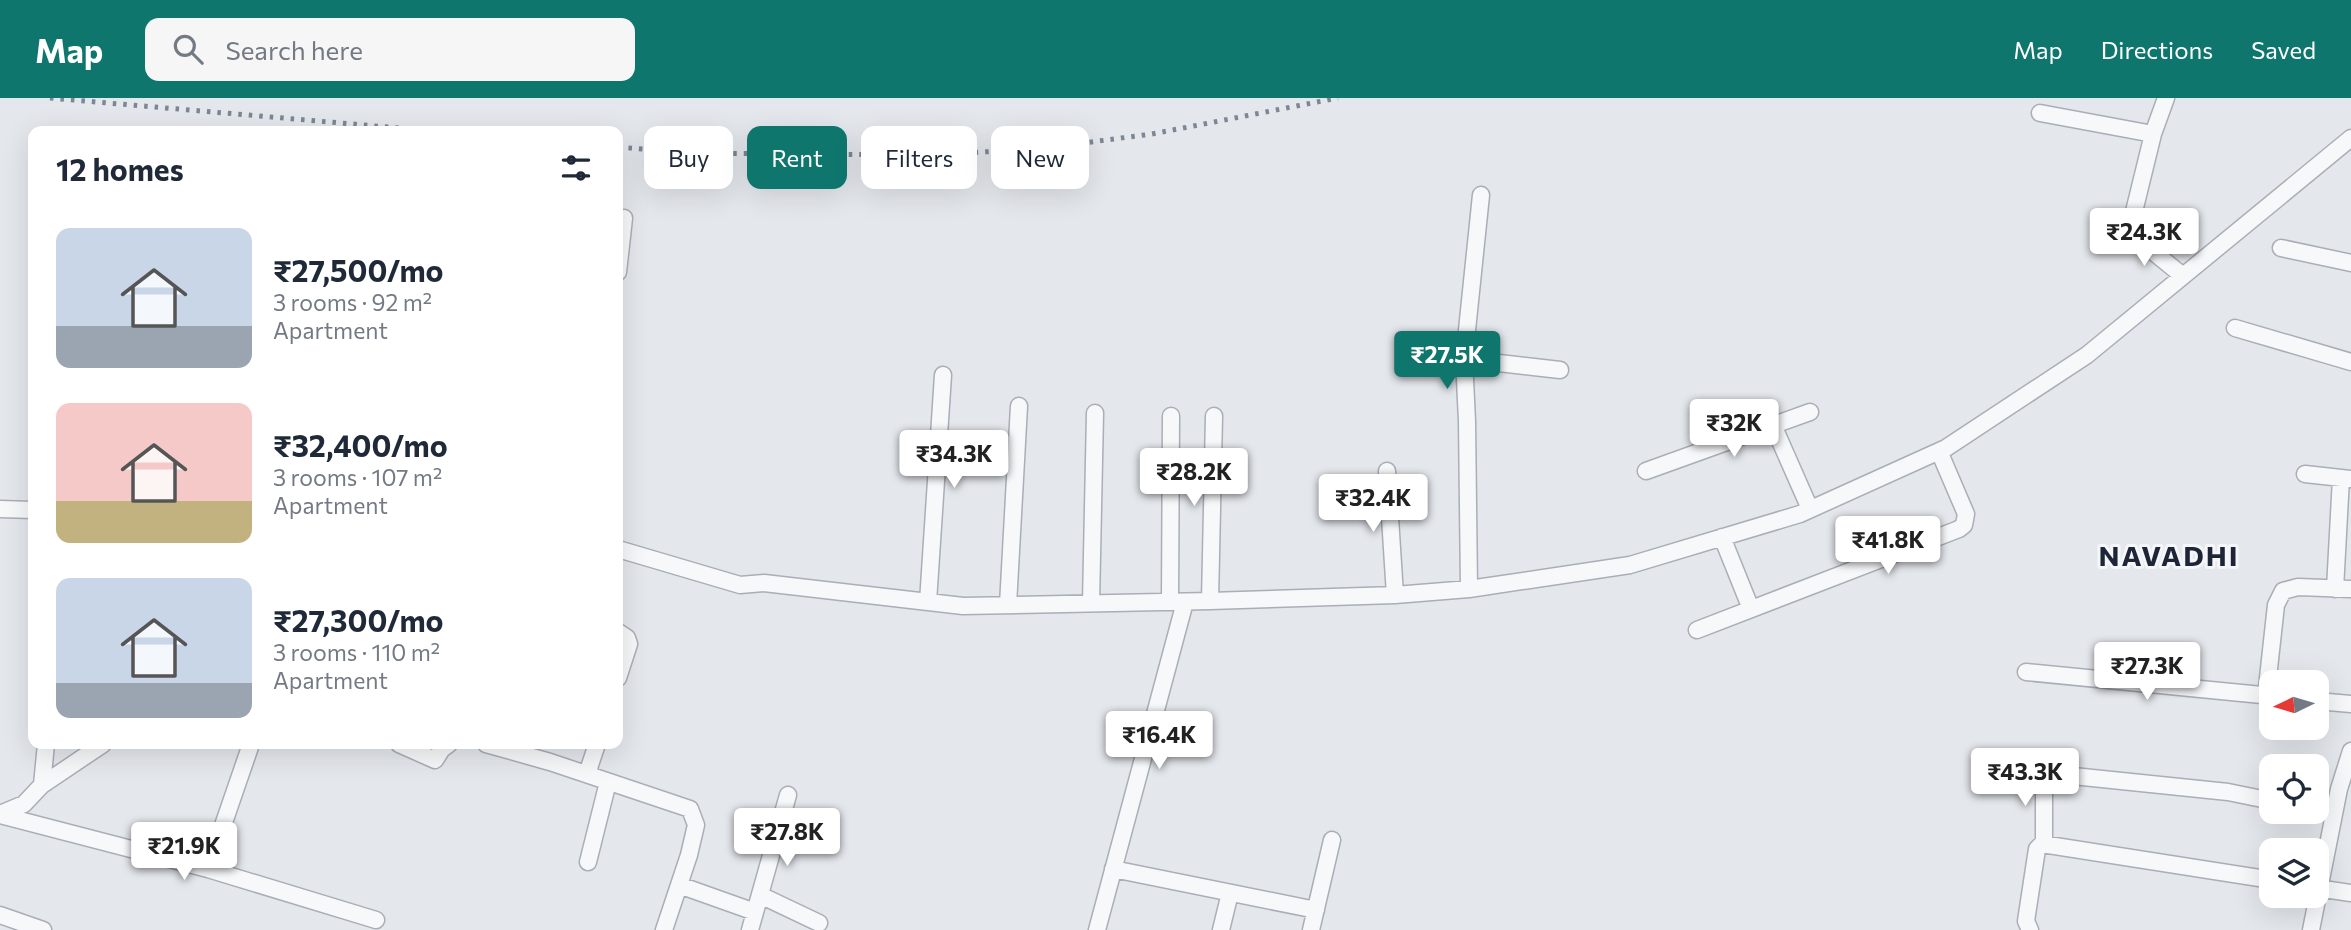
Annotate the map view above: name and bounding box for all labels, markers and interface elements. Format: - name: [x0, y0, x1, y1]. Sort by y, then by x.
- search box: [145, 18, 635, 81]
- text: Map: [35, 29, 103, 70]
- icon: search: [169, 30, 207, 68]
- text: Search here: [225, 34, 363, 65]
- text: Map: [2013, 35, 2063, 64]
- text: Directions: [2101, 35, 2213, 64]
- text: Saved: [2251, 35, 2316, 64]
- chip: Buy: [644, 126, 733, 189]
- chip: Rent: [747, 126, 847, 189]
- chip: Filters: [861, 126, 977, 189]
- chip: New: [991, 126, 1089, 189]
- icon: filters: [557, 149, 595, 187]
- text: 12 homes: [56, 150, 184, 187]
- pin: ₹24.3K: [2087, 208, 2201, 268]
- text: ₹24.3K: [2106, 217, 2182, 245]
- text: ₹27,500/mo: [273, 251, 444, 288]
- icon: home: [112, 256, 196, 340]
- text: 3 rooms · 92 m²: [273, 288, 432, 316]
- text: Apartment: [273, 316, 388, 344]
- pin: ₹27.5K: [1390, 331, 1504, 391]
- text: ₹27.5K: [1410, 340, 1484, 368]
- pin: ₹32K: [1693, 400, 1775, 459]
- text: ₹32K: [1706, 408, 1762, 436]
- text: ₹32,400/mo: [273, 426, 448, 463]
- pin: ₹34.3K: [897, 430, 1011, 490]
- icon: home: [112, 431, 196, 515]
- text: ₹34.3K: [915, 439, 993, 467]
- pin: ₹28.2K: [1137, 448, 1251, 508]
- text: ₹28.2K: [1156, 457, 1232, 485]
- text: 3 rooms · 107 m²: [273, 463, 442, 491]
- pin: ₹32.4K: [1316, 474, 1430, 534]
- text: ₹32.4K: [1335, 483, 1411, 511]
- text: Apartment: [273, 491, 388, 519]
- pin: ₹41.8K: [1831, 517, 1945, 576]
- text: ₹41.8K: [1851, 525, 1925, 553]
- district label: NAVADHI: [2098, 538, 2240, 572]
- text: ₹27,300/mo: [273, 601, 444, 638]
- icon: home: [112, 606, 196, 690]
- text: 3 rooms · 110 m²: [273, 638, 440, 666]
- pin: ₹27.3K: [2090, 642, 2204, 702]
- text: ₹27.3K: [2110, 651, 2184, 679]
- text: Apartment: [273, 666, 388, 694]
- north arrow: [2259, 670, 2329, 740]
- map controls: [2259, 670, 2329, 908]
- pin: ₹16.4K: [1102, 712, 1216, 771]
- text: ₹16.4K: [1122, 720, 1196, 748]
- pin: ₹43.3K: [1968, 748, 2082, 808]
- button: locate: [2259, 754, 2329, 824]
- text: ₹43.3K: [1987, 757, 2063, 785]
- pin: ₹27.8K: [730, 808, 844, 868]
- text: ₹27.8K: [750, 817, 824, 845]
- pin: ₹21.9K: [127, 822, 241, 882]
- text: ₹21.9K: [147, 831, 221, 859]
- button: layers: [2259, 838, 2329, 908]

